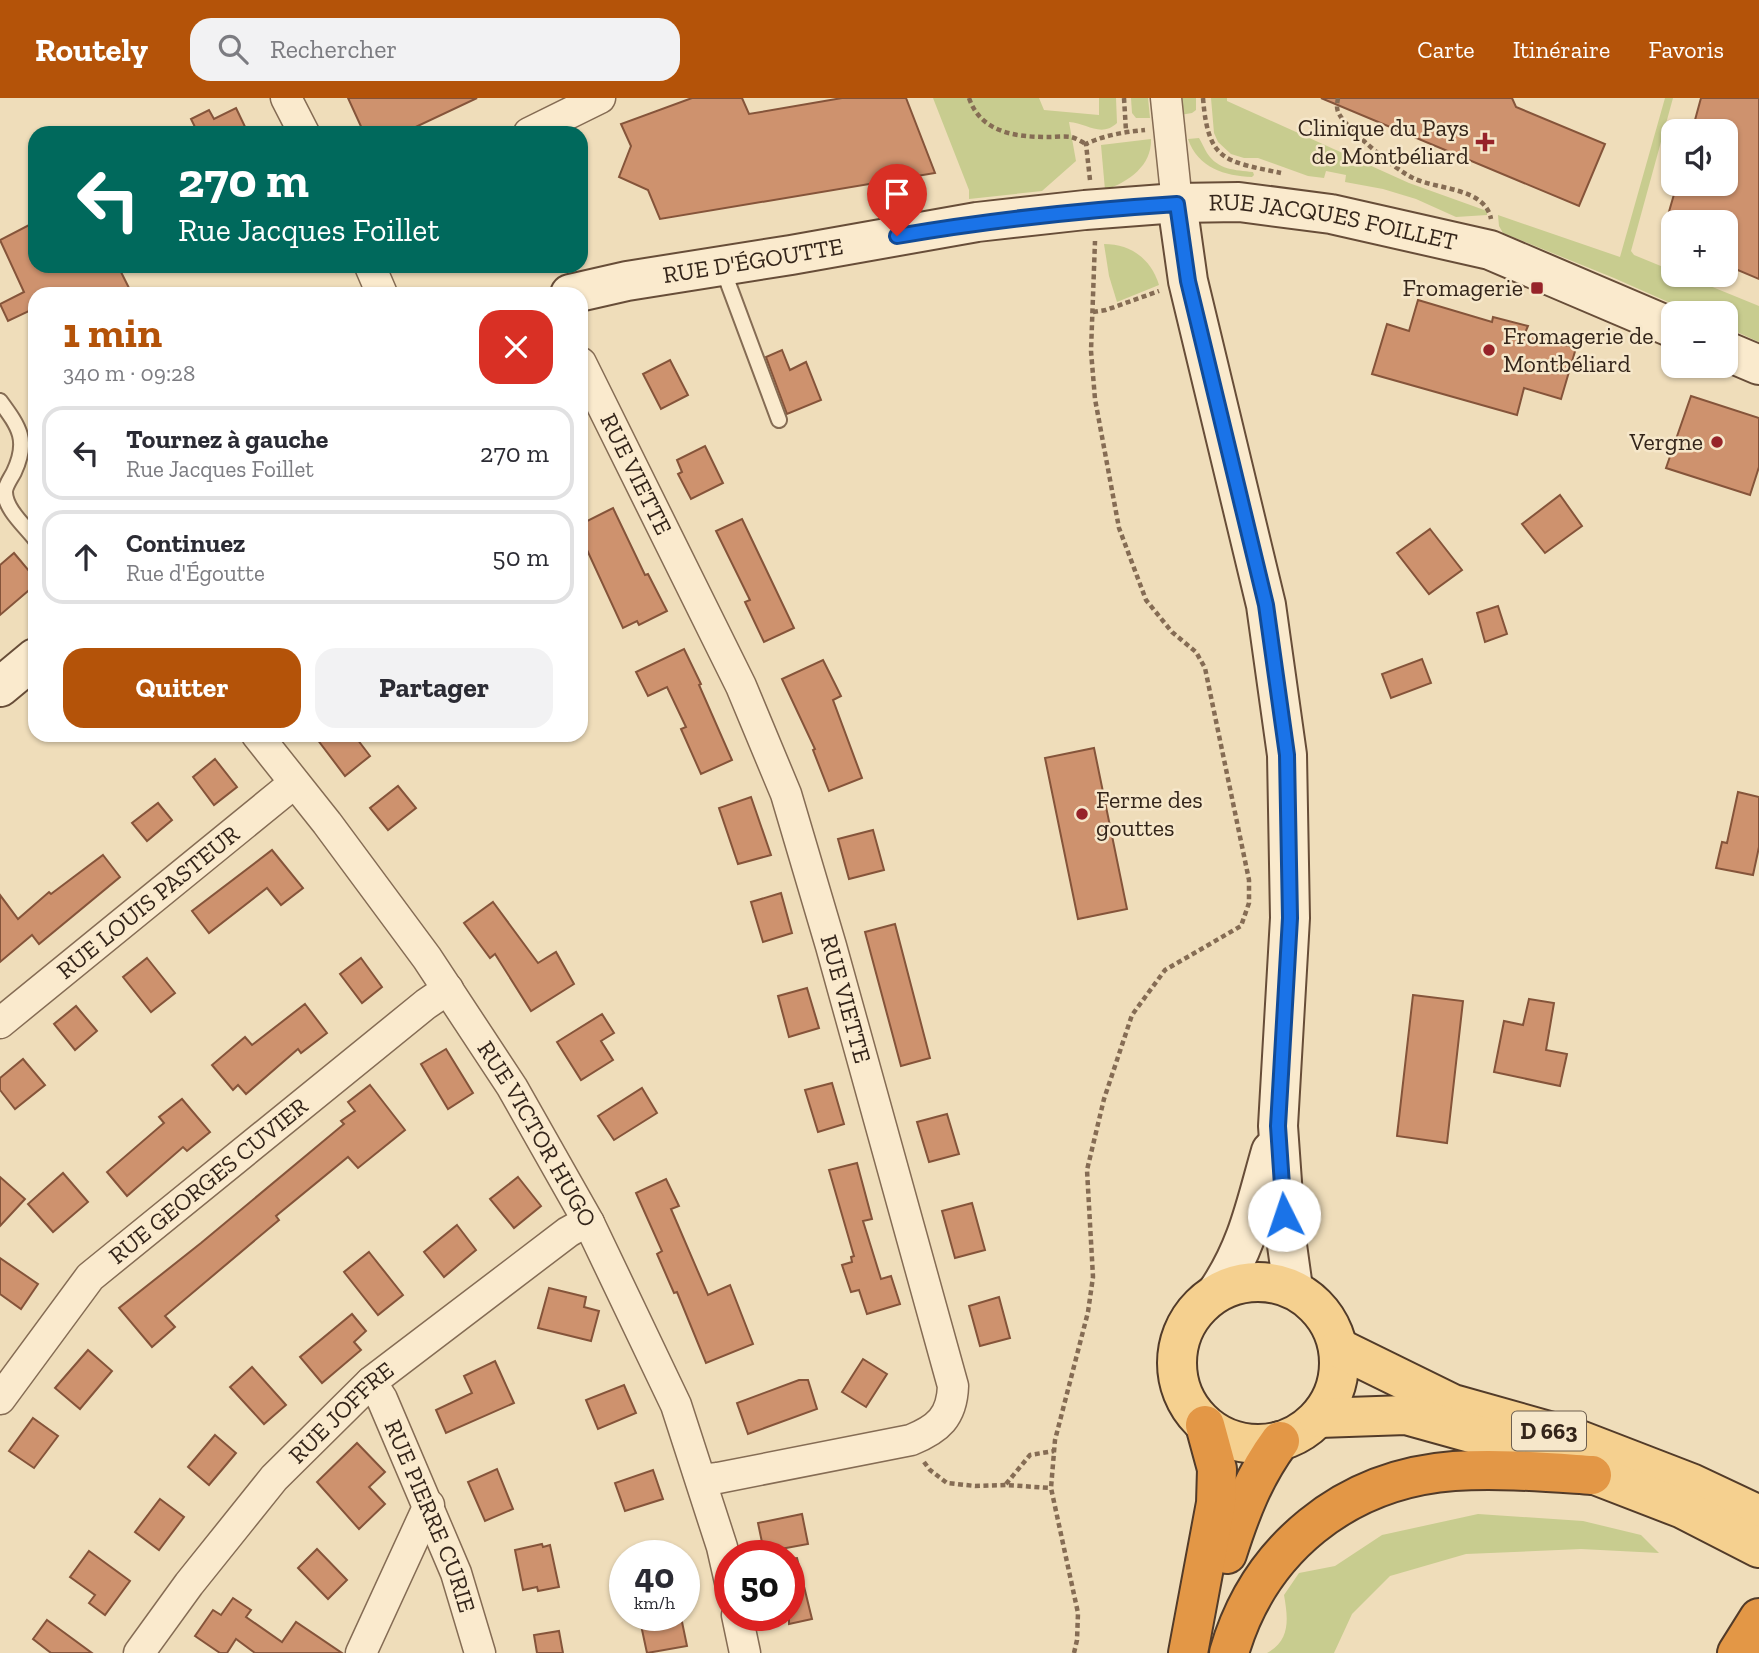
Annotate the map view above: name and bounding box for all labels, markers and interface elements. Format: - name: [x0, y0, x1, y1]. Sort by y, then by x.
- search box: [190, 18, 680, 81]
- text: Routely: [35, 30, 148, 69]
- icon: search: [214, 30, 252, 68]
- text: Rechercher: [270, 33, 397, 65]
- text: Carte: [1417, 35, 1475, 64]
- text: Itinéraire: [1513, 35, 1610, 64]
- text: Favoris: [1648, 35, 1724, 64]
- place label: Clinique du Pays de Montbéliard: [1298, 113, 1469, 170]
- map controls: [1661, 119, 1738, 378]
- button: sound: [1661, 119, 1738, 196]
- marker: Clinique du Pays de Montbéliard: [1475, 132, 1495, 152]
- text: 270 m: [178, 151, 309, 210]
- icon: left: [63, 154, 154, 245]
- pin: [867, 164, 927, 236]
- icon: arrive: [878, 175, 916, 213]
- street label: RUE JACQUES FOILLET: [1208, 187, 1460, 256]
- button: +: [1661, 210, 1738, 287]
- text: Rue Jacques Foillet: [178, 211, 439, 249]
- street label: RUE D'ÉGOUTTE: [661, 231, 845, 289]
- place label: Fromagerie: [1402, 273, 1523, 302]
- marker: Fromagerie: [1529, 280, 1545, 296]
- button: −: [1661, 301, 1738, 378]
- text: 1 min: [63, 307, 162, 358]
- button: close: [479, 310, 553, 384]
- place label: Fromagerie de Montbéliard: [1503, 321, 1654, 378]
- marker: Fromagerie de Montbéliard: [1481, 342, 1497, 358]
- text: 340 m · 09:28: [63, 359, 195, 387]
- street label: RUE VIETTE: [594, 408, 679, 539]
- text: Tournez à gauche: [126, 423, 328, 455]
- place label: Vergne: [1628, 427, 1703, 456]
- icon: left: [67, 434, 105, 472]
- marker: Vergne: [1709, 434, 1725, 450]
- text: 270 m: [480, 437, 549, 469]
- text: Rue Jacques Foillet: [126, 455, 314, 483]
- text: Continuez: [126, 527, 245, 559]
- icon: ahead: [67, 538, 105, 576]
- text: 50 m: [492, 541, 549, 573]
- text: Rue d'Égoutte: [126, 559, 265, 587]
- button: Quitter: [63, 648, 301, 728]
- button: Partager: [315, 648, 553, 728]
- place label: Ferme des gouttes: [1096, 785, 1203, 842]
- marker: Ferme des gouttes: [1074, 806, 1090, 822]
- street label: RUE LOUIS PASTEUR: [51, 819, 245, 985]
- street label: RUE VIETTE: [814, 931, 878, 1066]
- street label: RUE VICTOR HUGO: [472, 1035, 603, 1232]
- street label: RUE GEORGES CUVIER: [103, 1091, 313, 1270]
- position arrow: [1247, 1178, 1321, 1252]
- street label: RUE JOFFRE: [282, 1355, 399, 1469]
- road number: D 663: [1512, 1412, 1586, 1450]
- street label: RUE PIERRE CURIE: [379, 1415, 482, 1616]
- speed limit sign: 50: [714, 1540, 805, 1631]
- text: 40: [634, 1555, 675, 1597]
- text: km/h: [634, 1592, 675, 1614]

